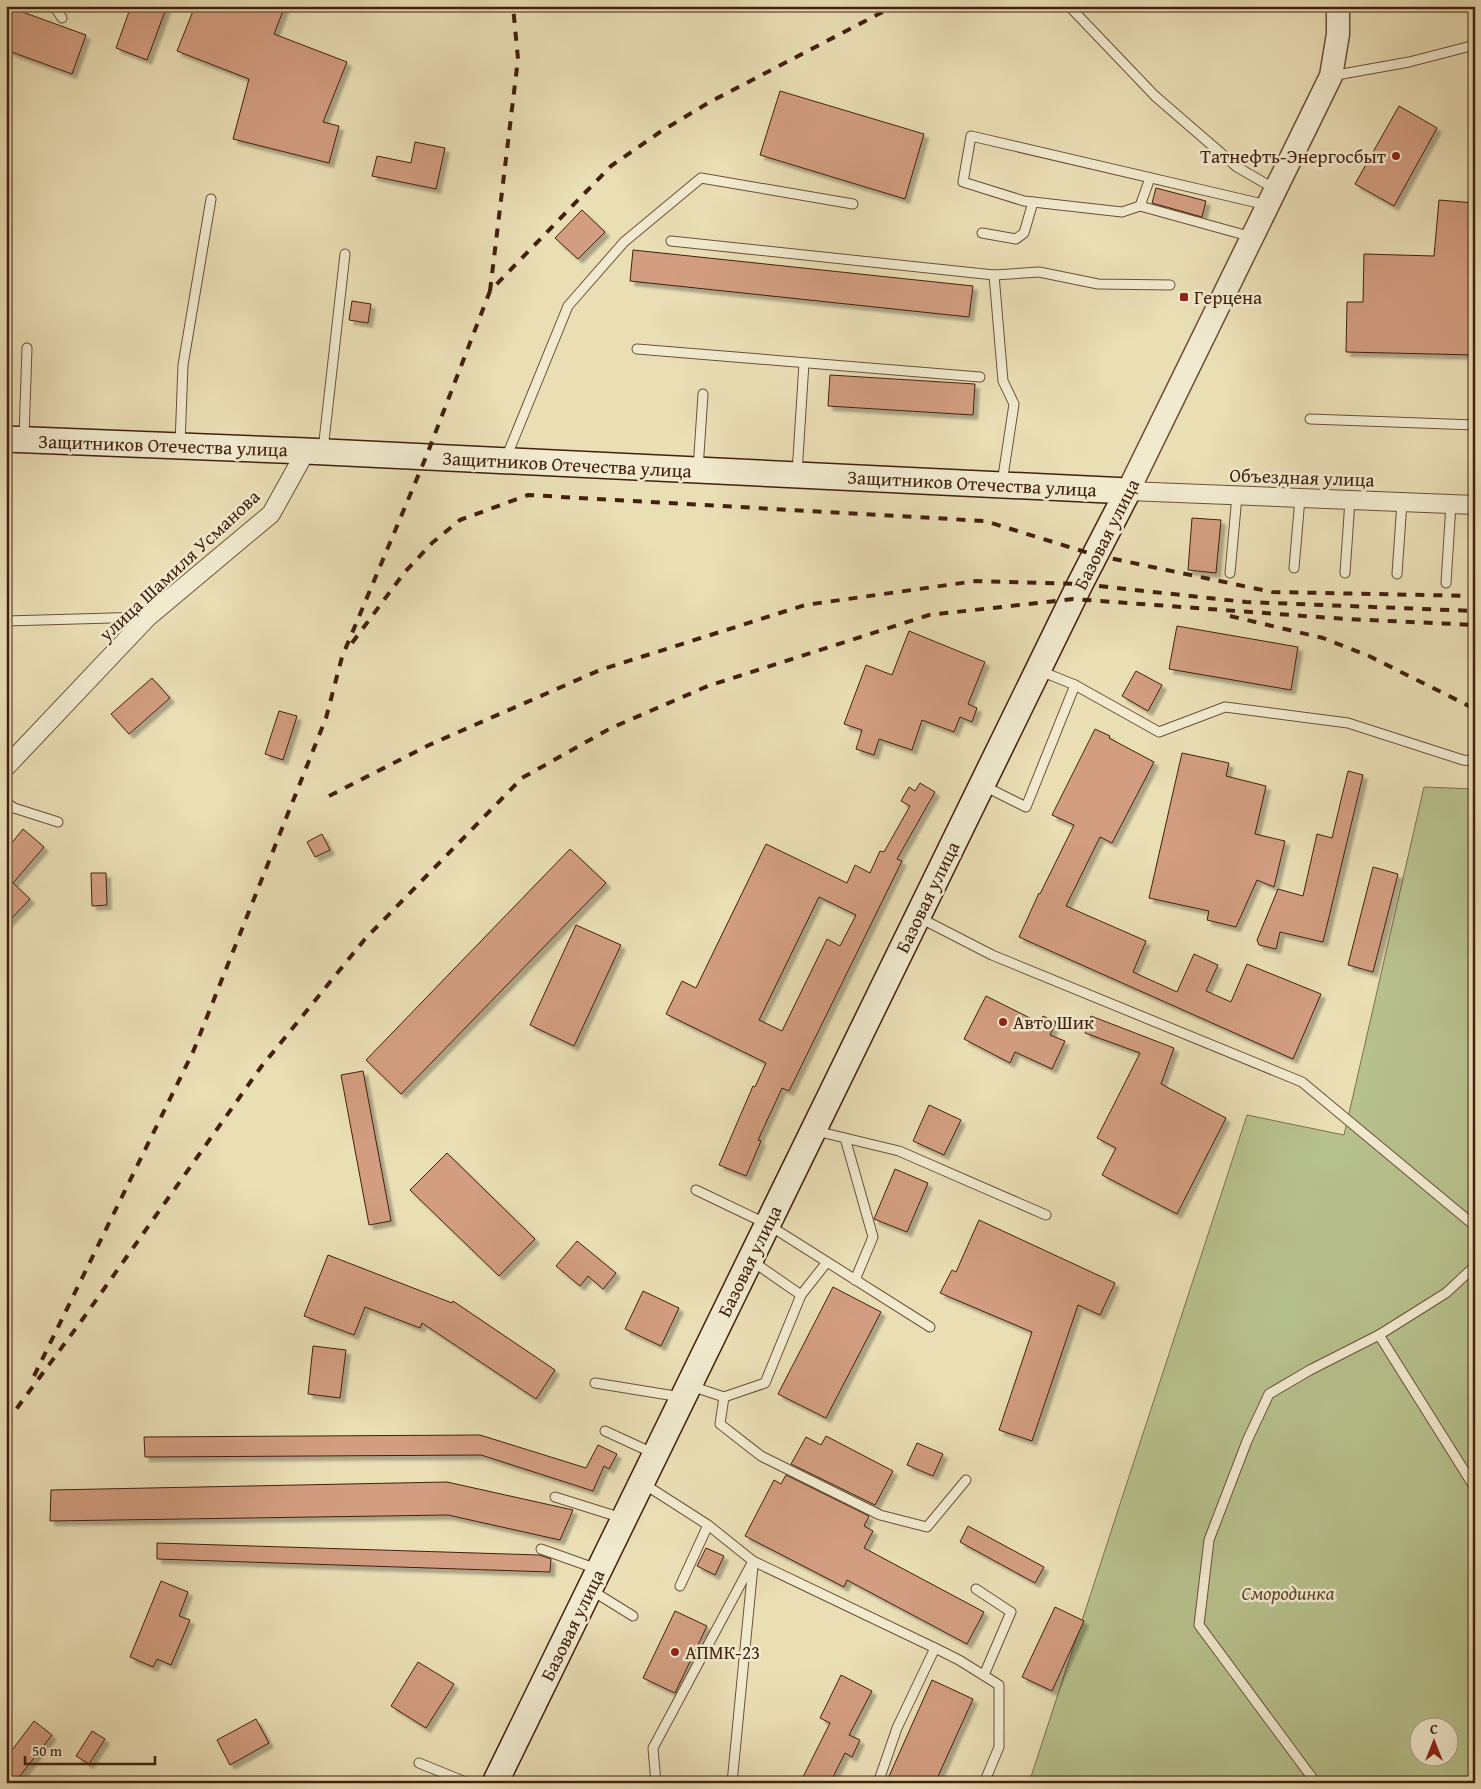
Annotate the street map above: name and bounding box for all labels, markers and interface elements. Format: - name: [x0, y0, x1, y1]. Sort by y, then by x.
- place label: Татнефть-Энергосбыт: [1200, 142, 1387, 170]
- marker: Татнефть-Энергосбыт: [1390, 150, 1402, 162]
- place label: Герцена: [1194, 283, 1262, 311]
- marker: Герцена: [1178, 291, 1190, 303]
- street label: Защитников Отечества улица: [38, 427, 288, 463]
- street label: Защитников Отечества улица: [442, 443, 692, 485]
- street label: Объездная улица: [1229, 460, 1375, 494]
- street label: Защитников Отечества улица: [847, 462, 1097, 504]
- street label: Базовая улица: [1066, 474, 1146, 594]
- street label: улица Шамиля Усманова: [91, 483, 266, 648]
- street label: Базовая улица: [888, 836, 966, 958]
- place label: Авто Шик: [1013, 1008, 1094, 1036]
- marker: Авто Шик: [997, 1016, 1009, 1028]
- street label: Базовая улица: [710, 1200, 788, 1322]
- street label: Базовая улица: [533, 1564, 611, 1686]
- park label: Смородинка: [1242, 1579, 1335, 1607]
- place label: АПМК-23: [685, 1638, 760, 1666]
- marker: АПМК-23: [669, 1646, 681, 1658]
- north arrow: [1408, 1716, 1458, 1766]
- text: С: [1430, 1719, 1438, 1739]
- scale bar: [25, 1734, 155, 1766]
- text: 50 m: [32, 1740, 63, 1761]

